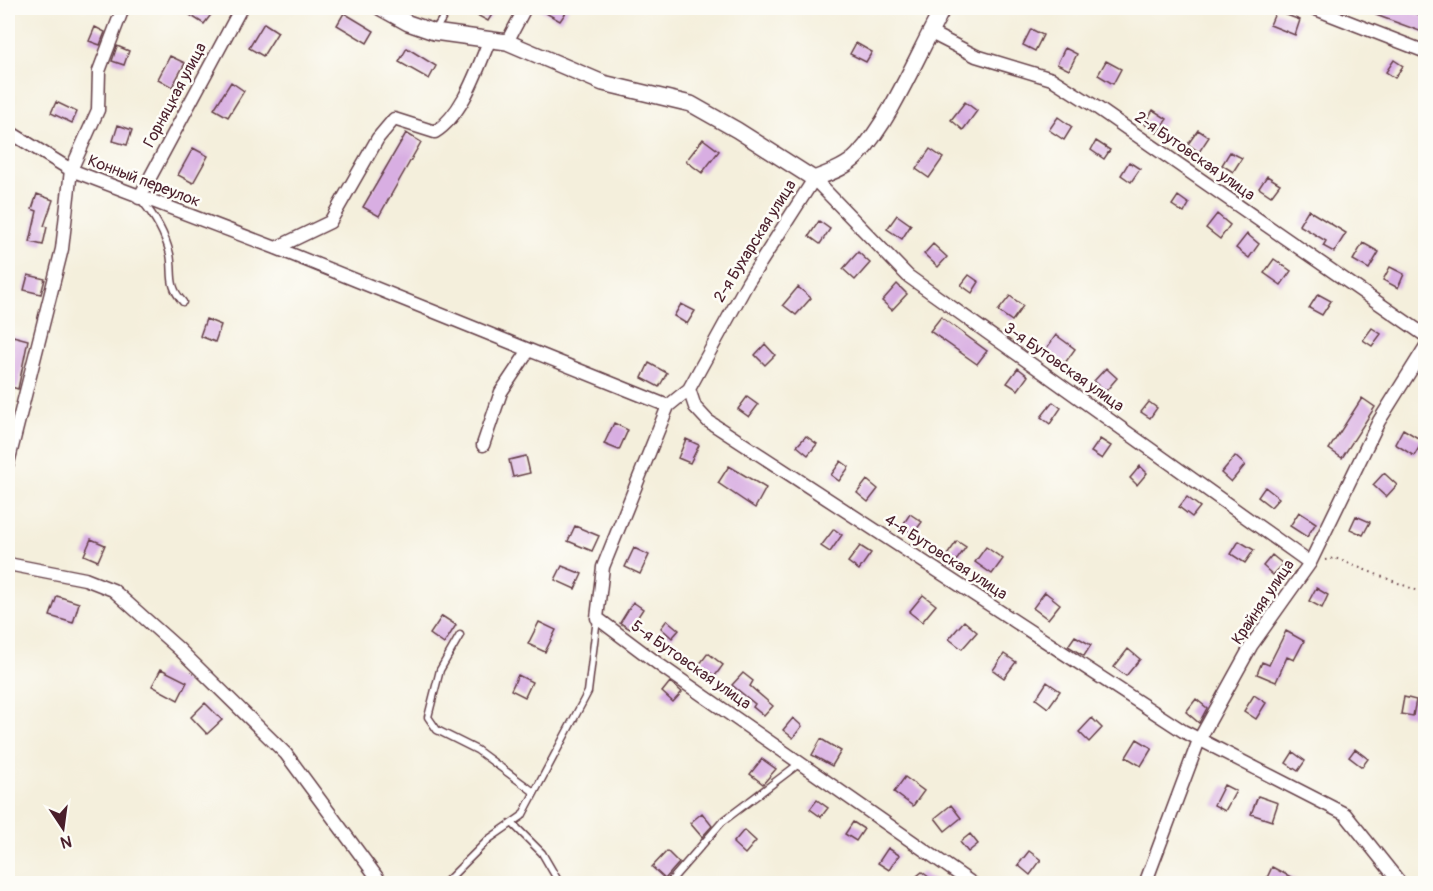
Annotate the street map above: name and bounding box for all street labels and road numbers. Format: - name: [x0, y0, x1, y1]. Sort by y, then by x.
- street label: Горняцкая улица: [139, 39, 211, 151]
- street label: 2-я Бутовская улица: [1131, 107, 1259, 205]
- street label: Конный переулок: [85, 150, 203, 212]
- street label: 2-я Бухарская улица: [709, 176, 801, 306]
- street label: 3-я Бутовская улица: [1000, 318, 1128, 416]
- street label: 4-я Бутовская улица: [881, 510, 1011, 604]
- street label: Крайняя улица: [1227, 556, 1299, 648]
- street label: 5-я Бутовская улица: [627, 616, 755, 714]

